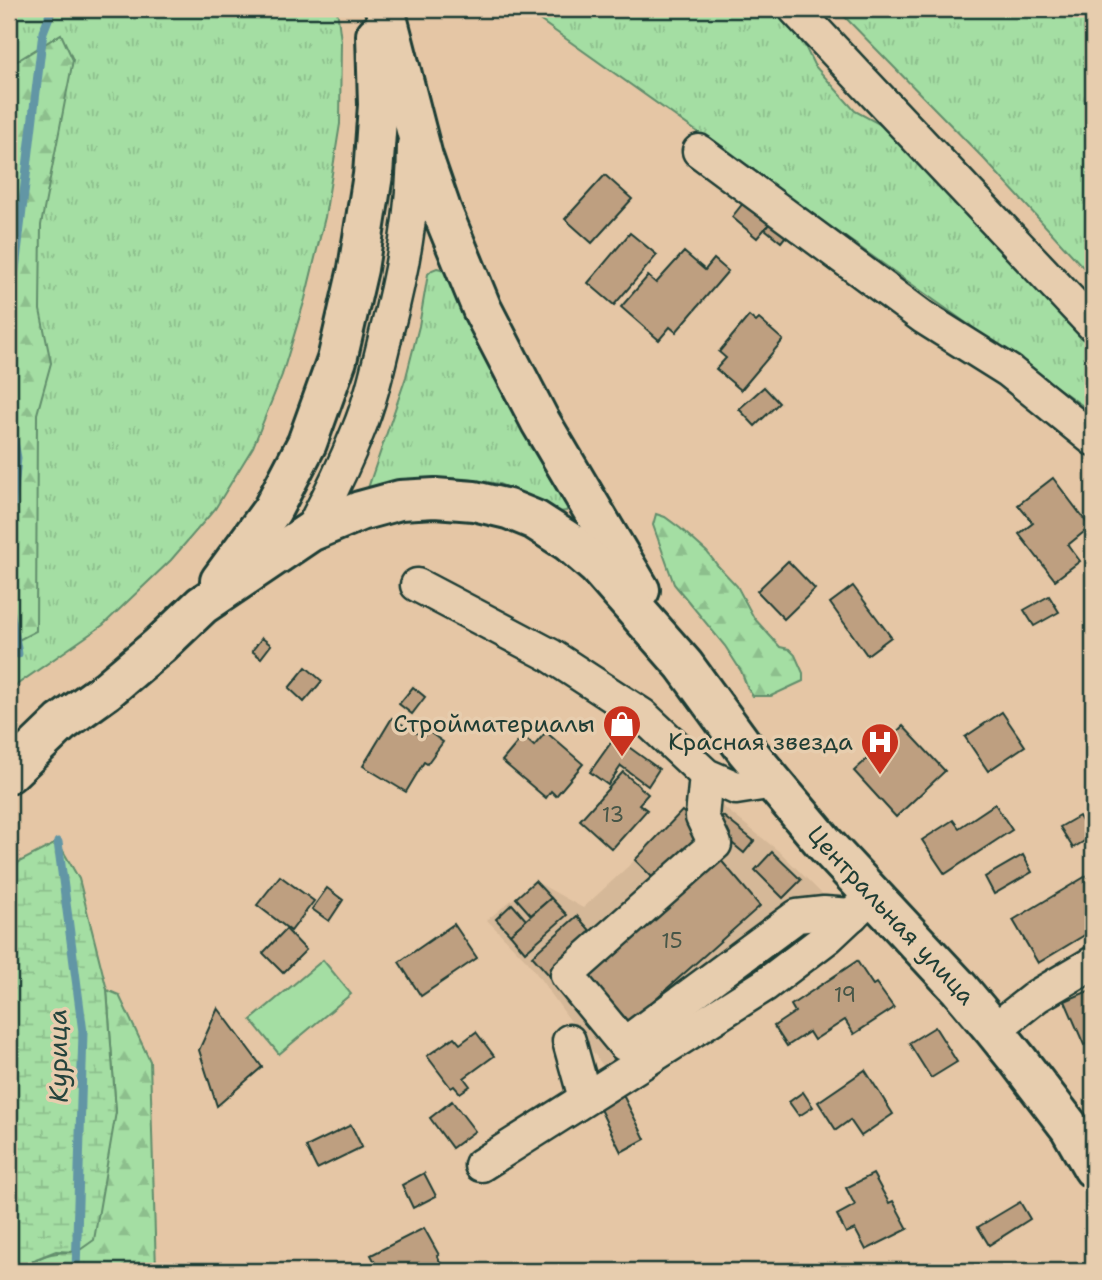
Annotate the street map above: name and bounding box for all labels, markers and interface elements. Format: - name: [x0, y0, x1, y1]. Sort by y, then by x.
- shop icon: Стройматериалы: [601, 703, 643, 758]
- place label: Стройматериалы: [393, 708, 595, 740]
- hospital icon: Красная звезда: [859, 721, 901, 776]
- place label: Красная звезда: [668, 726, 853, 758]
- house number: 13: [602, 801, 624, 829]
- street label: Центральная улица: [800, 819, 982, 1012]
- house number: 15: [661, 927, 683, 955]
- house number: 19: [834, 981, 856, 1009]
- water label: Курица: [39, 1009, 76, 1103]

